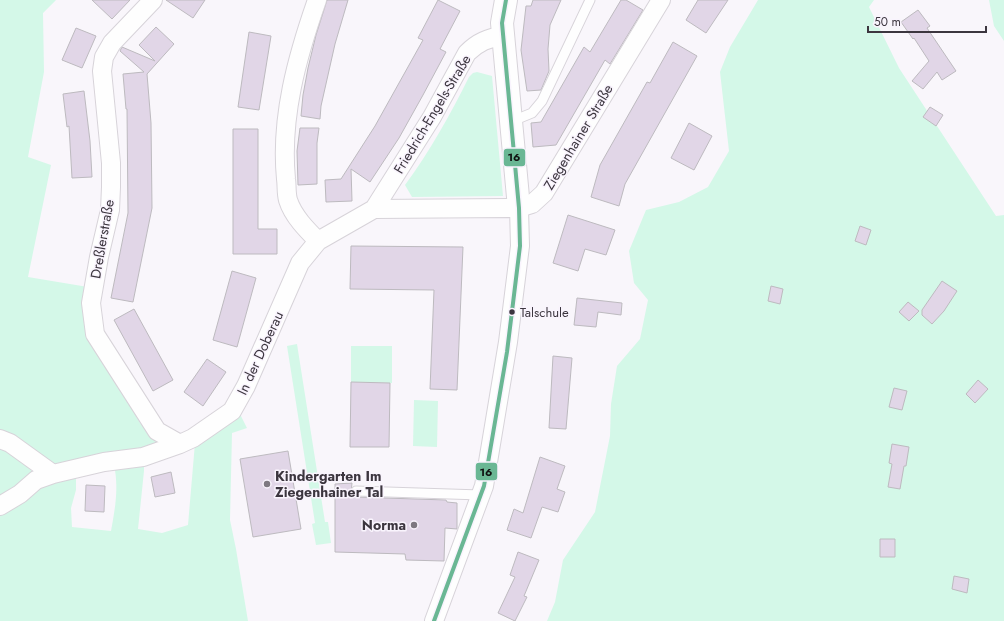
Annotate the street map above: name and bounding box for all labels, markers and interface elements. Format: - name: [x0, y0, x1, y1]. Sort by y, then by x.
- scale bar: [868, 8, 986, 34]
- text: 50 m: [874, 13, 901, 31]
- street label: Friedrich-Engels-Straße: [389, 51, 475, 177]
- street label: Ziegenhainer Straße: [539, 80, 617, 194]
- line badge: 16: [503, 148, 526, 167]
- text: 16: [508, 149, 520, 165]
- street label: Dreßlerstraße: [85, 198, 119, 280]
- place label: Talschule: [520, 303, 569, 322]
- marker: Talschule: [507, 307, 517, 317]
- street label: In der Doberau: [232, 308, 288, 398]
- line badge: 16: [475, 462, 498, 481]
- text: 16: [480, 464, 492, 480]
- place label: Kindergarten Im Ziegenhainer Tal: [275, 466, 383, 502]
- marker: Kindergarten Im Ziegenhainer Tal: [262, 479, 272, 489]
- place label: Norma: [362, 515, 406, 535]
- marker: Norma: [409, 520, 419, 530]

